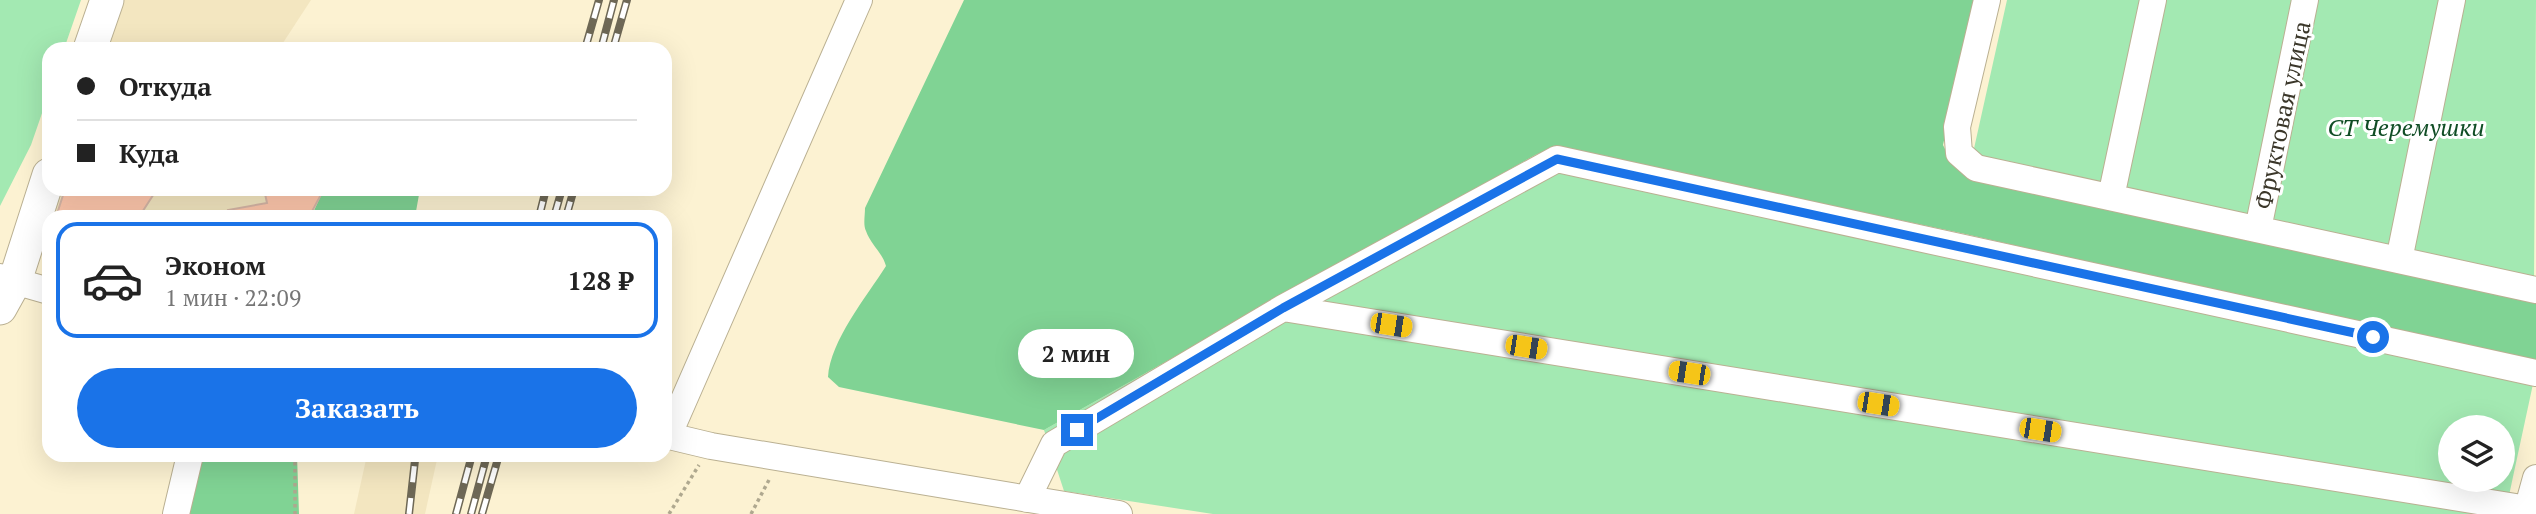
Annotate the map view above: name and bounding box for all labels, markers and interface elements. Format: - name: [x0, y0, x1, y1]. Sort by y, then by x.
- street label: Фруктовая улица: [2246, 18, 2318, 212]
- text: Откуда: [119, 69, 212, 103]
- park label: СТ Черемушки: [2328, 111, 2484, 143]
- text: Куда: [119, 136, 179, 170]
- text: Эконом: [165, 248, 266, 282]
- icon: car: [81, 249, 144, 312]
- text: 128 ₽: [567, 263, 633, 297]
- text: 1 мин · 22:09: [165, 282, 301, 313]
- car: [1369, 311, 1414, 339]
- route start: [2357, 321, 2389, 353]
- callout: 2 мин: [1019, 328, 1135, 378]
- car: [1504, 333, 1549, 361]
- text: 2 мин: [1042, 338, 1110, 369]
- car: [1667, 359, 1712, 387]
- button: Заказать: [77, 368, 637, 448]
- car: [1856, 390, 1901, 418]
- route end: [1061, 414, 1093, 446]
- map controls: [2438, 415, 2515, 492]
- button: layers: [2438, 415, 2515, 492]
- car: [2018, 416, 2063, 444]

